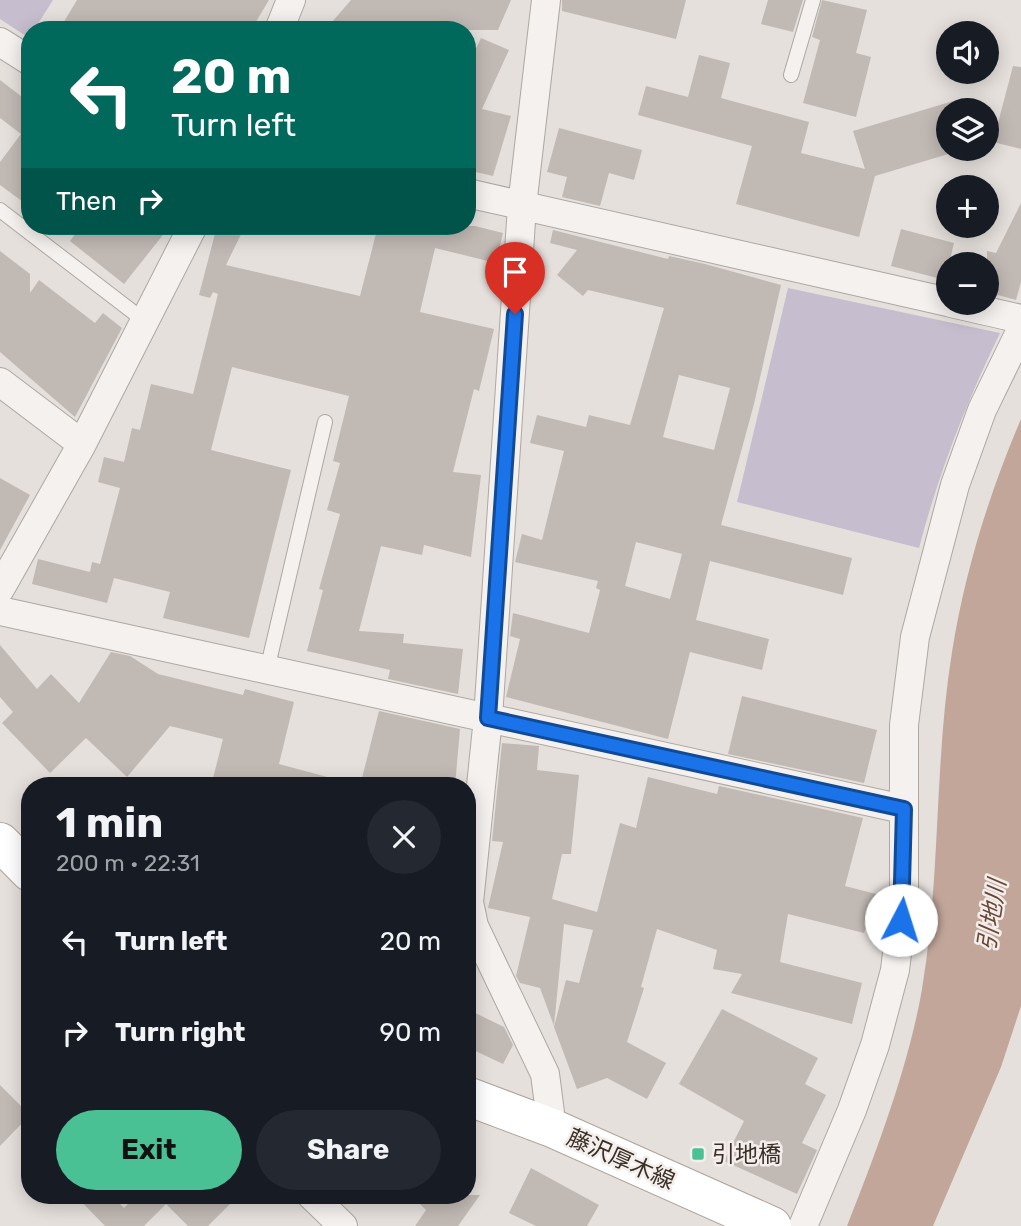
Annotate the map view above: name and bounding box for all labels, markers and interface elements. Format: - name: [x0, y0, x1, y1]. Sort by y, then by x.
- map controls: [936, 21, 999, 315]
- button: sound: [936, 21, 999, 84]
- text: 20 m: [171, 47, 292, 105]
- icon: left: [56, 49, 147, 140]
- button: layers: [936, 98, 999, 161]
- text: Turn left: [171, 106, 296, 144]
- button: +: [936, 175, 999, 238]
- icon: right: [131, 182, 169, 220]
- text: Then: [56, 186, 117, 217]
- pin: [485, 242, 545, 314]
- button: −: [936, 252, 999, 315]
- icon: arrive: [496, 253, 534, 291]
- text: 1 min: [56, 798, 163, 848]
- button: close: [367, 800, 441, 874]
- text: 200 m · 22:31: [56, 849, 200, 877]
- water label: 引地川: [973, 874, 1012, 953]
- position arrow: [864, 883, 938, 957]
- icon: left: [56, 923, 94, 961]
- text: Turn left: [115, 926, 227, 957]
- text: 20 m: [380, 926, 441, 957]
- icon: right: [56, 1014, 94, 1052]
- text: Turn right: [115, 1017, 245, 1048]
- text: 90 m: [380, 1017, 441, 1048]
- button: Exit: [56, 1110, 242, 1190]
- button: Share: [256, 1110, 441, 1190]
- street label: 藤沢厚木線: [563, 1123, 679, 1195]
- place label: 引地橋: [712, 1140, 781, 1168]
- marker: 引地橋: [690, 1146, 706, 1162]

